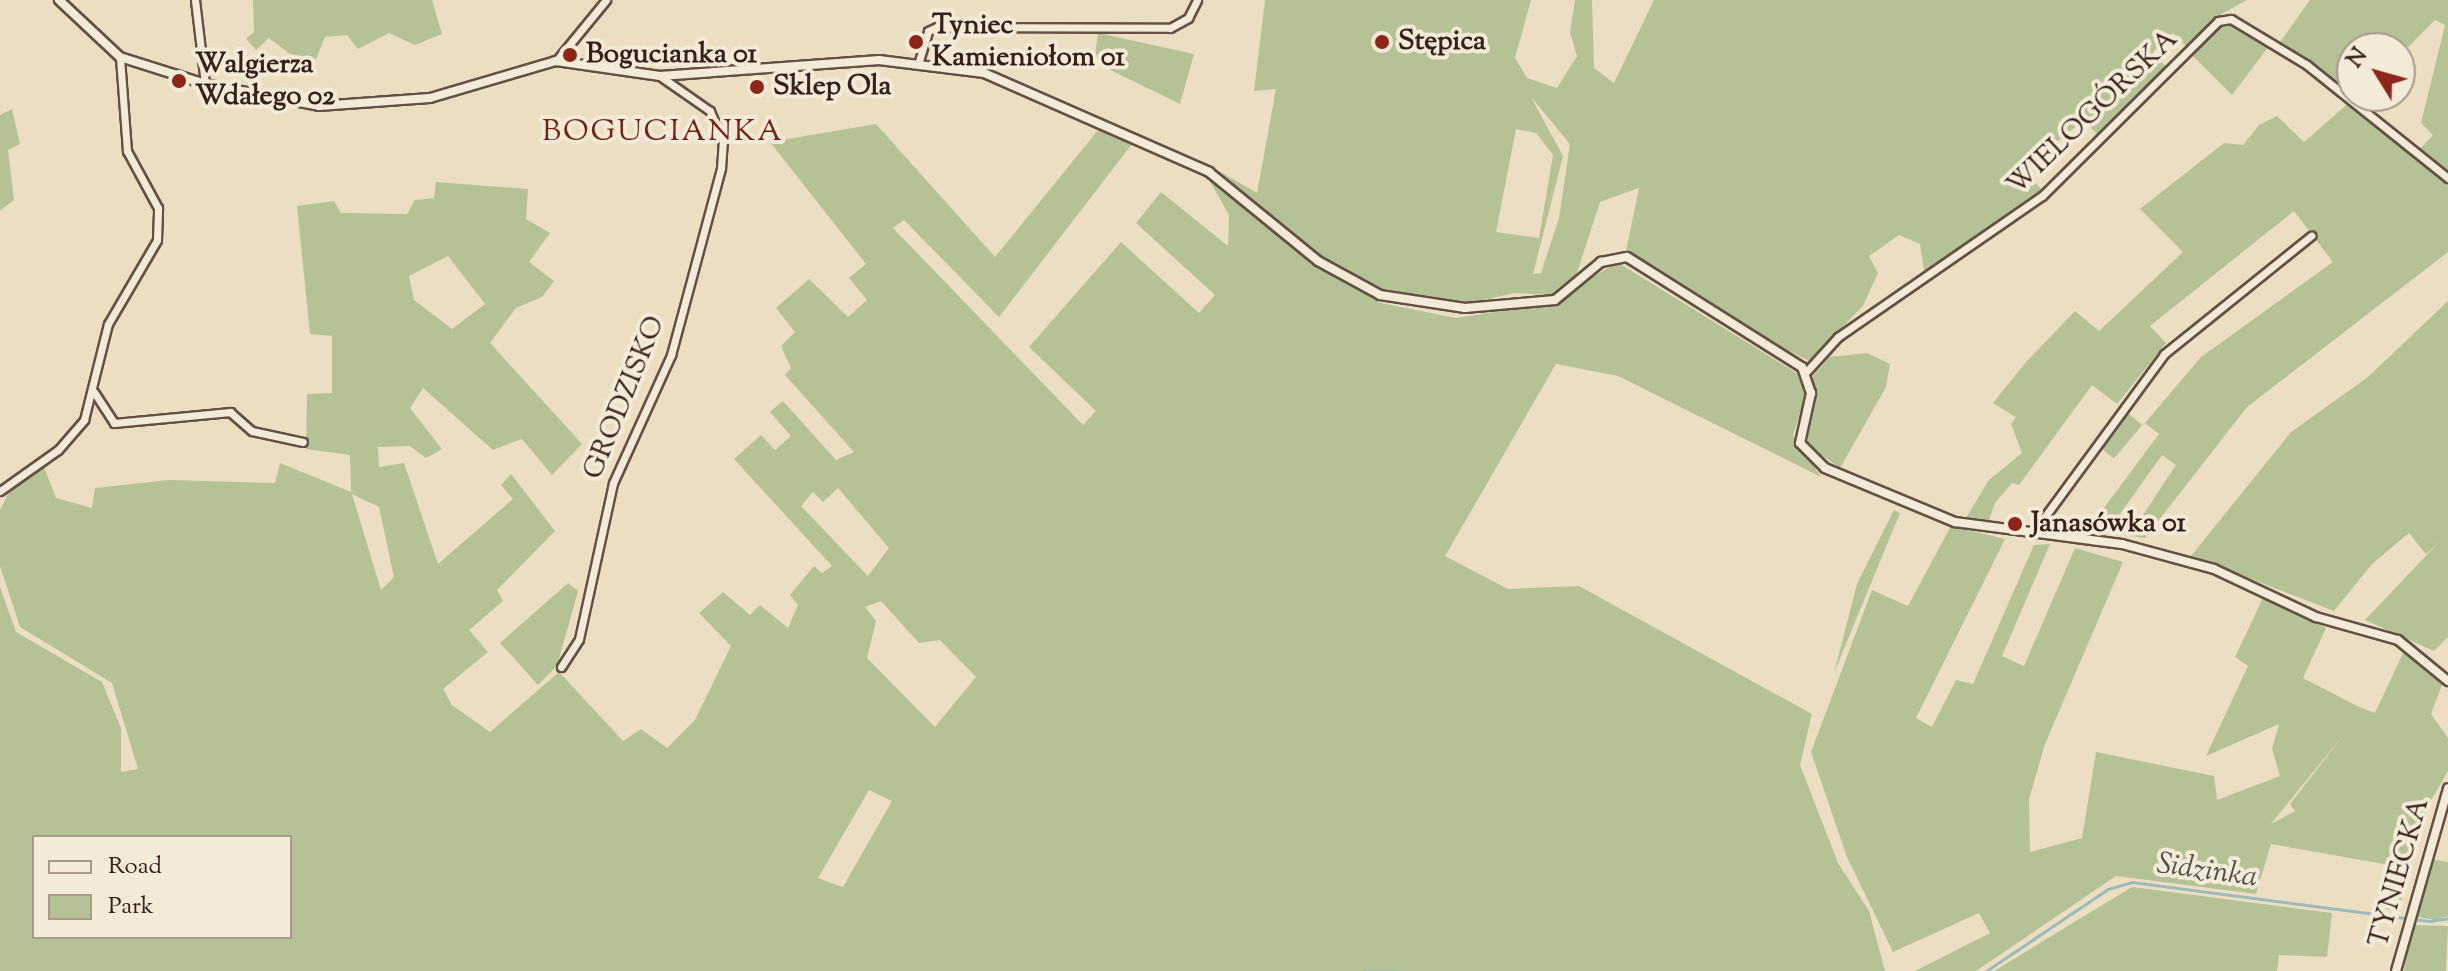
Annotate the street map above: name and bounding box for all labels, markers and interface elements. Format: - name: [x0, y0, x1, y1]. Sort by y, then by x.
- place label: Tyniec Kamieniołom 01: [932, 9, 1125, 75]
- street label: WIELOGÓRSKA: [2001, 23, 2185, 203]
- place label: Stępica: [1398, 25, 1486, 59]
- north arrow: [2336, 32, 2416, 112]
- marker: Tyniec Kamieniołom 01: [907, 33, 925, 51]
- marker: Stępica: [1373, 33, 1391, 51]
- place label: Bogucianka 01: [586, 38, 757, 72]
- text: N: [2340, 42, 2376, 75]
- marker: Bogucianka 01: [561, 46, 579, 64]
- place label: Walgierza Wdałego 02: [195, 48, 335, 114]
- place label: Sklep Ola: [773, 70, 892, 104]
- marker: Walgierza Wdałego 02: [170, 72, 188, 90]
- marker: Sklep Ola: [748, 78, 766, 96]
- district label: BOGUCIANKA: [542, 115, 784, 151]
- street label: GRODZISKO: [577, 312, 673, 484]
- place label: Janasówka 01: [2031, 507, 2186, 541]
- marker: Janasówka 01: [2006, 515, 2024, 533]
- street label: TYNIECKA: [2363, 795, 2437, 951]
- legend: [32, 835, 292, 939]
- water label: Sidzinka: [2154, 847, 2260, 897]
- text: Road: [108, 850, 162, 884]
- text: Park: [108, 890, 154, 924]

